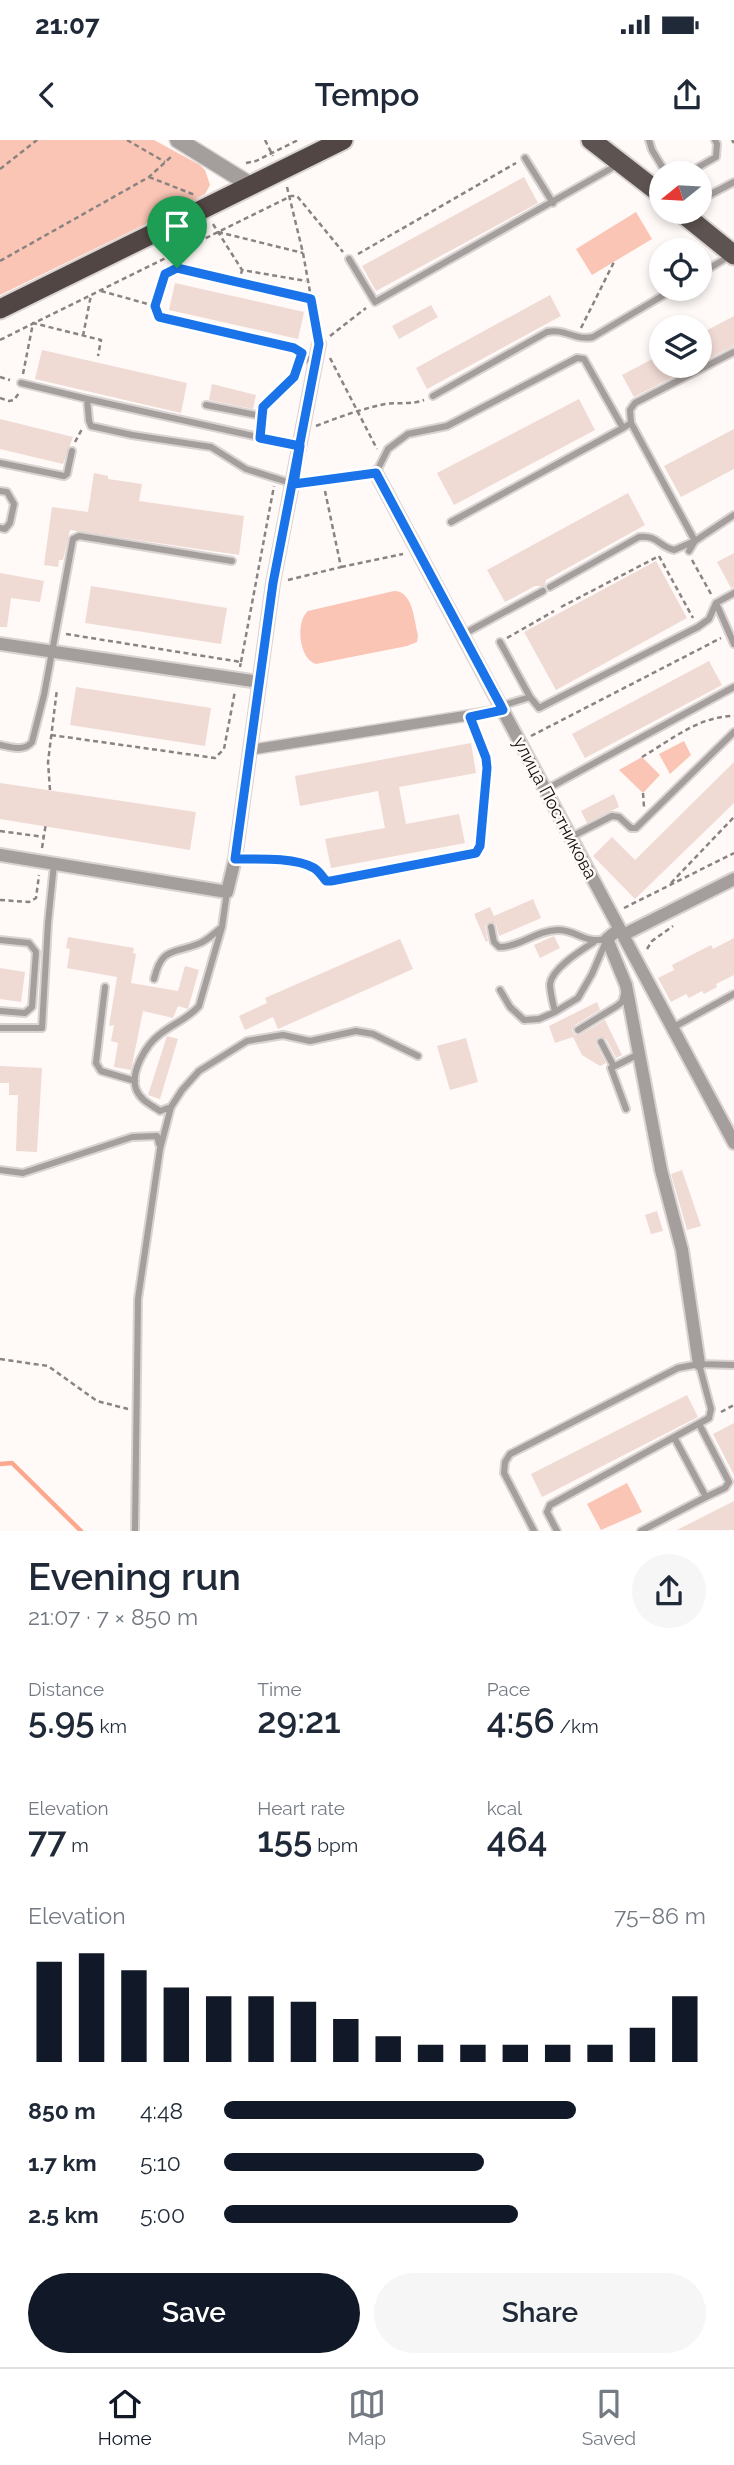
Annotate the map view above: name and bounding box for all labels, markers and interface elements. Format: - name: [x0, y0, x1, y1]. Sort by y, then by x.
- text: 21:07: [35, 10, 99, 40]
- icon: back: [28, 76, 66, 114]
- text: Tempo: [315, 76, 419, 113]
- icon: share: [668, 76, 706, 114]
- north arrow: [649, 161, 712, 224]
- map controls: [649, 161, 712, 378]
- pin: [147, 196, 207, 268]
- icon: arrive: [158, 207, 196, 245]
- button: locate: [649, 238, 712, 301]
- button: layers: [649, 315, 712, 378]
- street label: улица Постникова: [509, 733, 602, 882]
- text: Evening run: [28, 1554, 241, 1599]
- button: share: [632, 1554, 706, 1628]
- text: 21:07 · 7 × 850 m: [28, 1603, 198, 1630]
- text: Distance: [28, 1678, 104, 1700]
- text: Time: [257, 1678, 302, 1700]
- text: Pace: [487, 1678, 530, 1700]
- text: 5.95: [28, 1700, 95, 1741]
- text: 29:21: [257, 1700, 341, 1741]
- text: 4:56: [487, 1700, 555, 1741]
- text: km: [95, 1715, 127, 1737]
- text: /km: [555, 1715, 599, 1737]
- text: Elevation: [28, 1797, 109, 1819]
- text: Heart rate: [257, 1797, 345, 1819]
- text: kcal: [487, 1797, 522, 1819]
- text: 77: [28, 1819, 66, 1860]
- text: 155: [257, 1819, 312, 1860]
- text: 464: [487, 1819, 547, 1860]
- text: m: [66, 1834, 89, 1856]
- text: bpm: [312, 1834, 358, 1856]
- text: Elevation: [28, 1902, 126, 1929]
- text: 75–86 m: [614, 1902, 706, 1929]
- text: 850 m: [28, 2097, 96, 2124]
- text: 4:48: [140, 2097, 183, 2124]
- text: 1.7 km: [28, 2149, 97, 2176]
- text: 5:10: [140, 2149, 181, 2176]
- text: 2.5 km: [28, 2201, 99, 2228]
- text: 5:00: [140, 2201, 185, 2228]
- button: Save: [28, 2273, 360, 2353]
- button: Share: [374, 2273, 706, 2353]
- tab: Home: [98, 2385, 152, 2449]
- tab: Map: [347, 2385, 386, 2449]
- tab: Saved: [582, 2385, 636, 2449]

